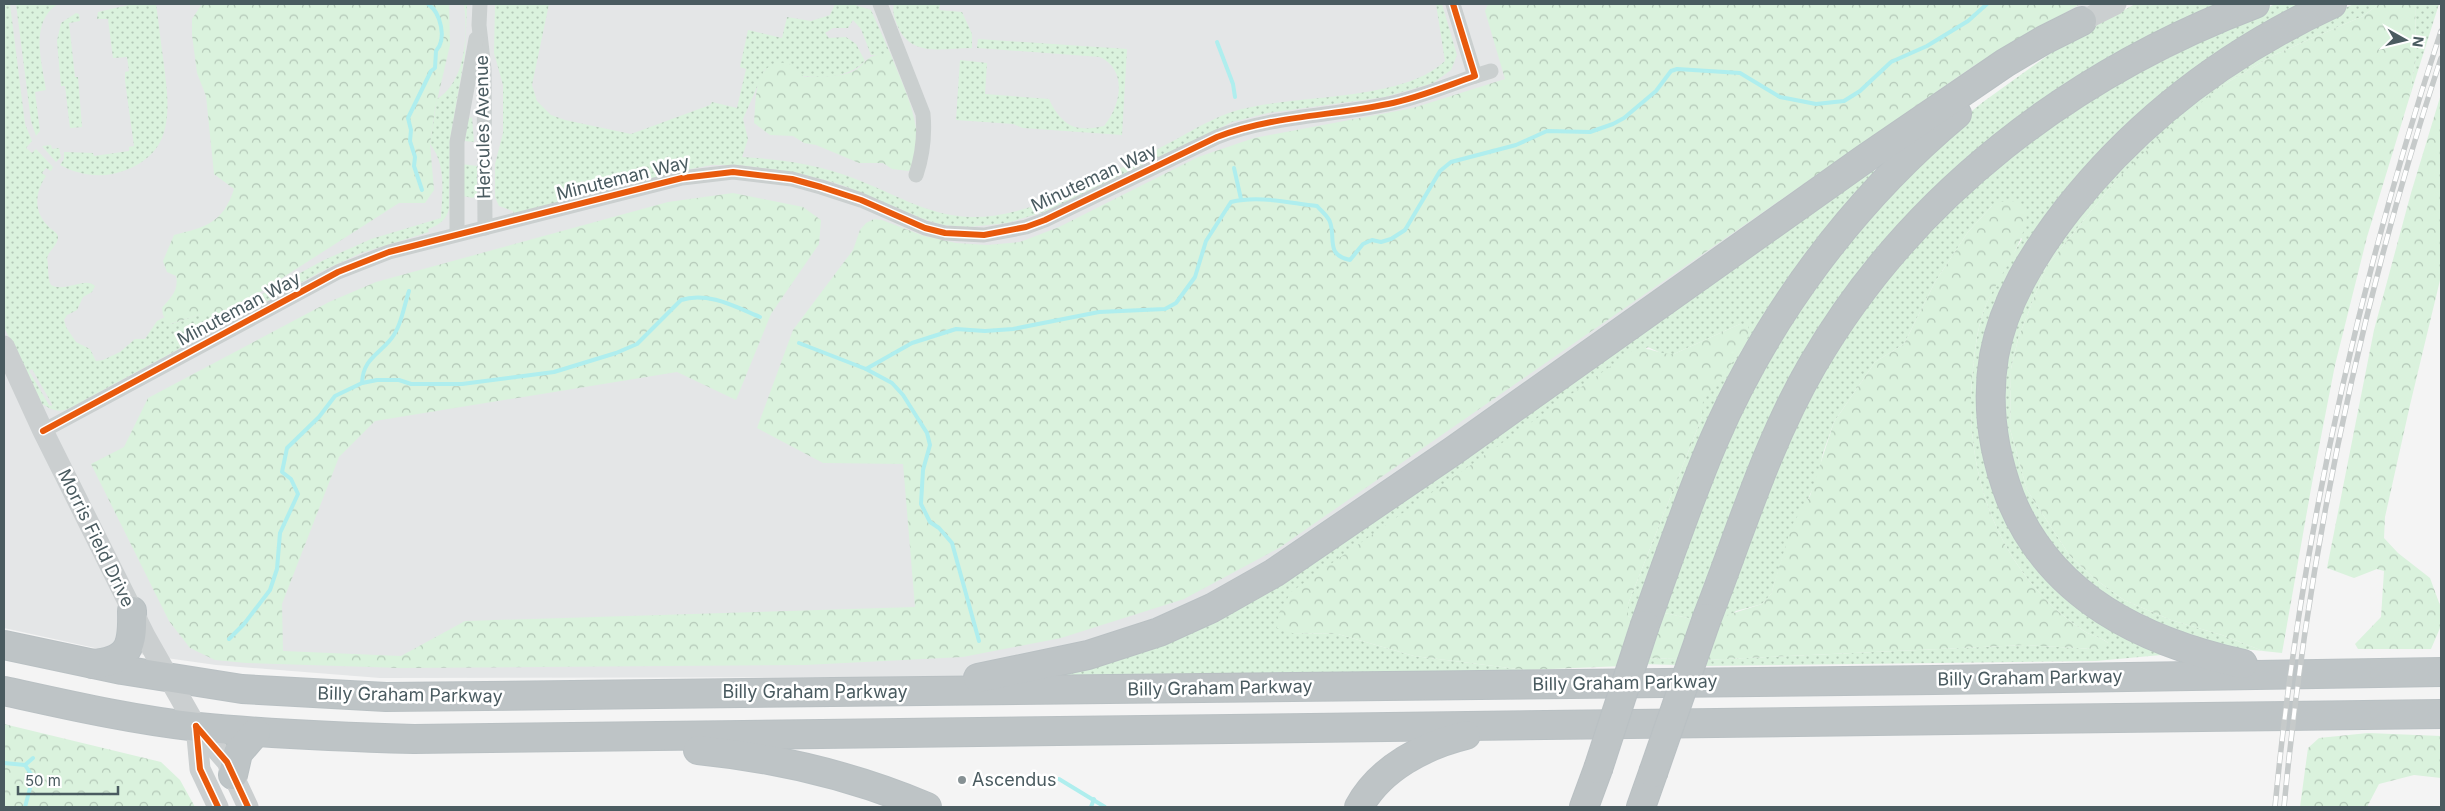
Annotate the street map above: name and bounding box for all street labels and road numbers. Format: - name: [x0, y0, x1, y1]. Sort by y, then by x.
- street label: Hercules Avenue: [471, 55, 494, 199]
- street label: Minuteman Way: [1028, 139, 1160, 216]
- street label: Minuteman Way: [554, 151, 692, 204]
- street label: Minuteman Way: [174, 267, 304, 350]
- street label: Morris Field Drive: [54, 465, 139, 610]
- street label: Billy Graham Parkway: [1937, 665, 2123, 690]
- street label: Billy Graham Parkway: [1532, 670, 1718, 695]
- street label: Billy Graham Parkway: [1127, 675, 1313, 700]
- street label: Billy Graham Parkway: [722, 681, 908, 702]
- street label: Billy Graham Parkway: [317, 682, 503, 707]

